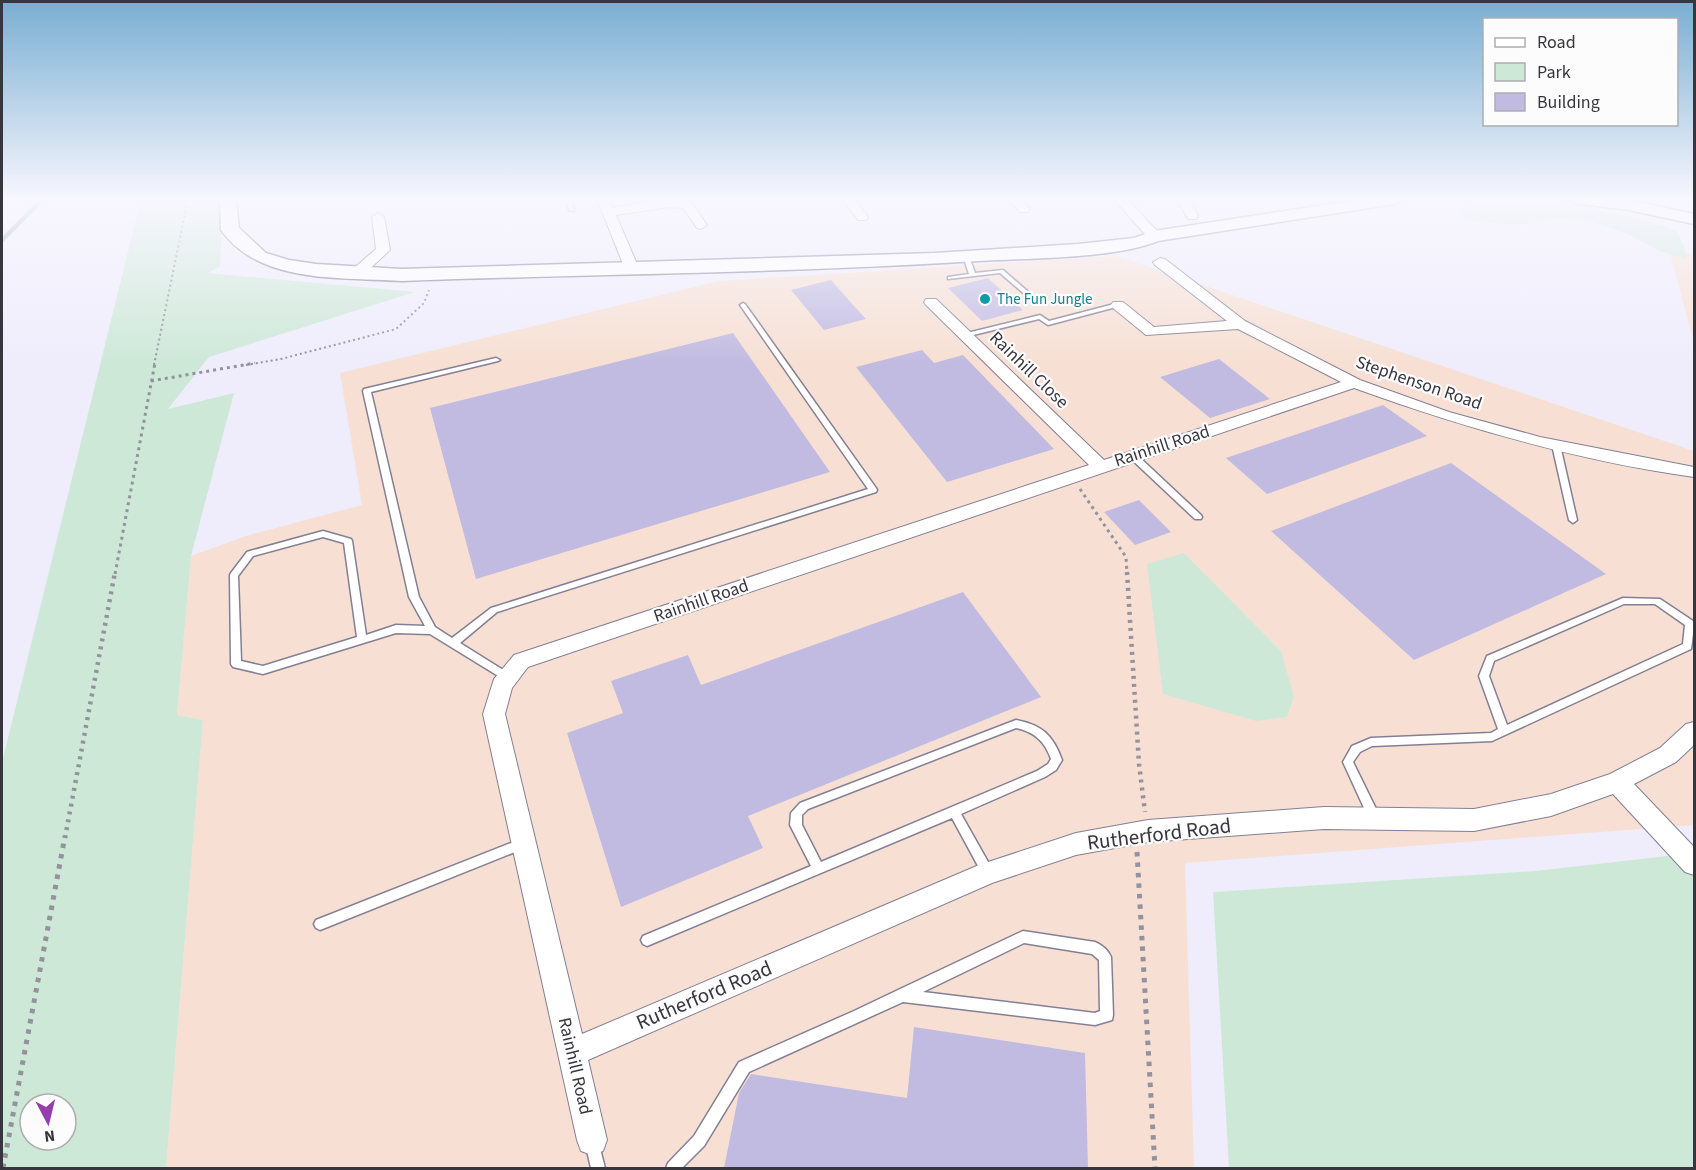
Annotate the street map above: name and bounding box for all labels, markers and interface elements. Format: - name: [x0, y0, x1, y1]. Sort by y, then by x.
- legend: [1483, 18, 1678, 126]
- text: Road: [1537, 30, 1576, 55]
- text: Park: [1537, 60, 1571, 85]
- text: Building: [1537, 90, 1600, 115]
- place label: The Fun Jungle: [997, 289, 1093, 310]
- marker: The Fun Jungle: [978, 292, 992, 306]
- street label: Rainhill Close: [984, 326, 1074, 414]
- street label: Stephenson Road: [1353, 350, 1485, 416]
- street label: Rainhill Road: [1111, 419, 1213, 473]
- street label: Rainhill Road: [650, 573, 752, 629]
- street label: Rutherford Road: [1085, 810, 1233, 858]
- street label: Rutherford Road: [631, 953, 777, 1037]
- street label: Rainhill Road: [552, 1015, 598, 1117]
- north arrow: [18, 1092, 78, 1152]
- text: N: [43, 1124, 56, 1147]

